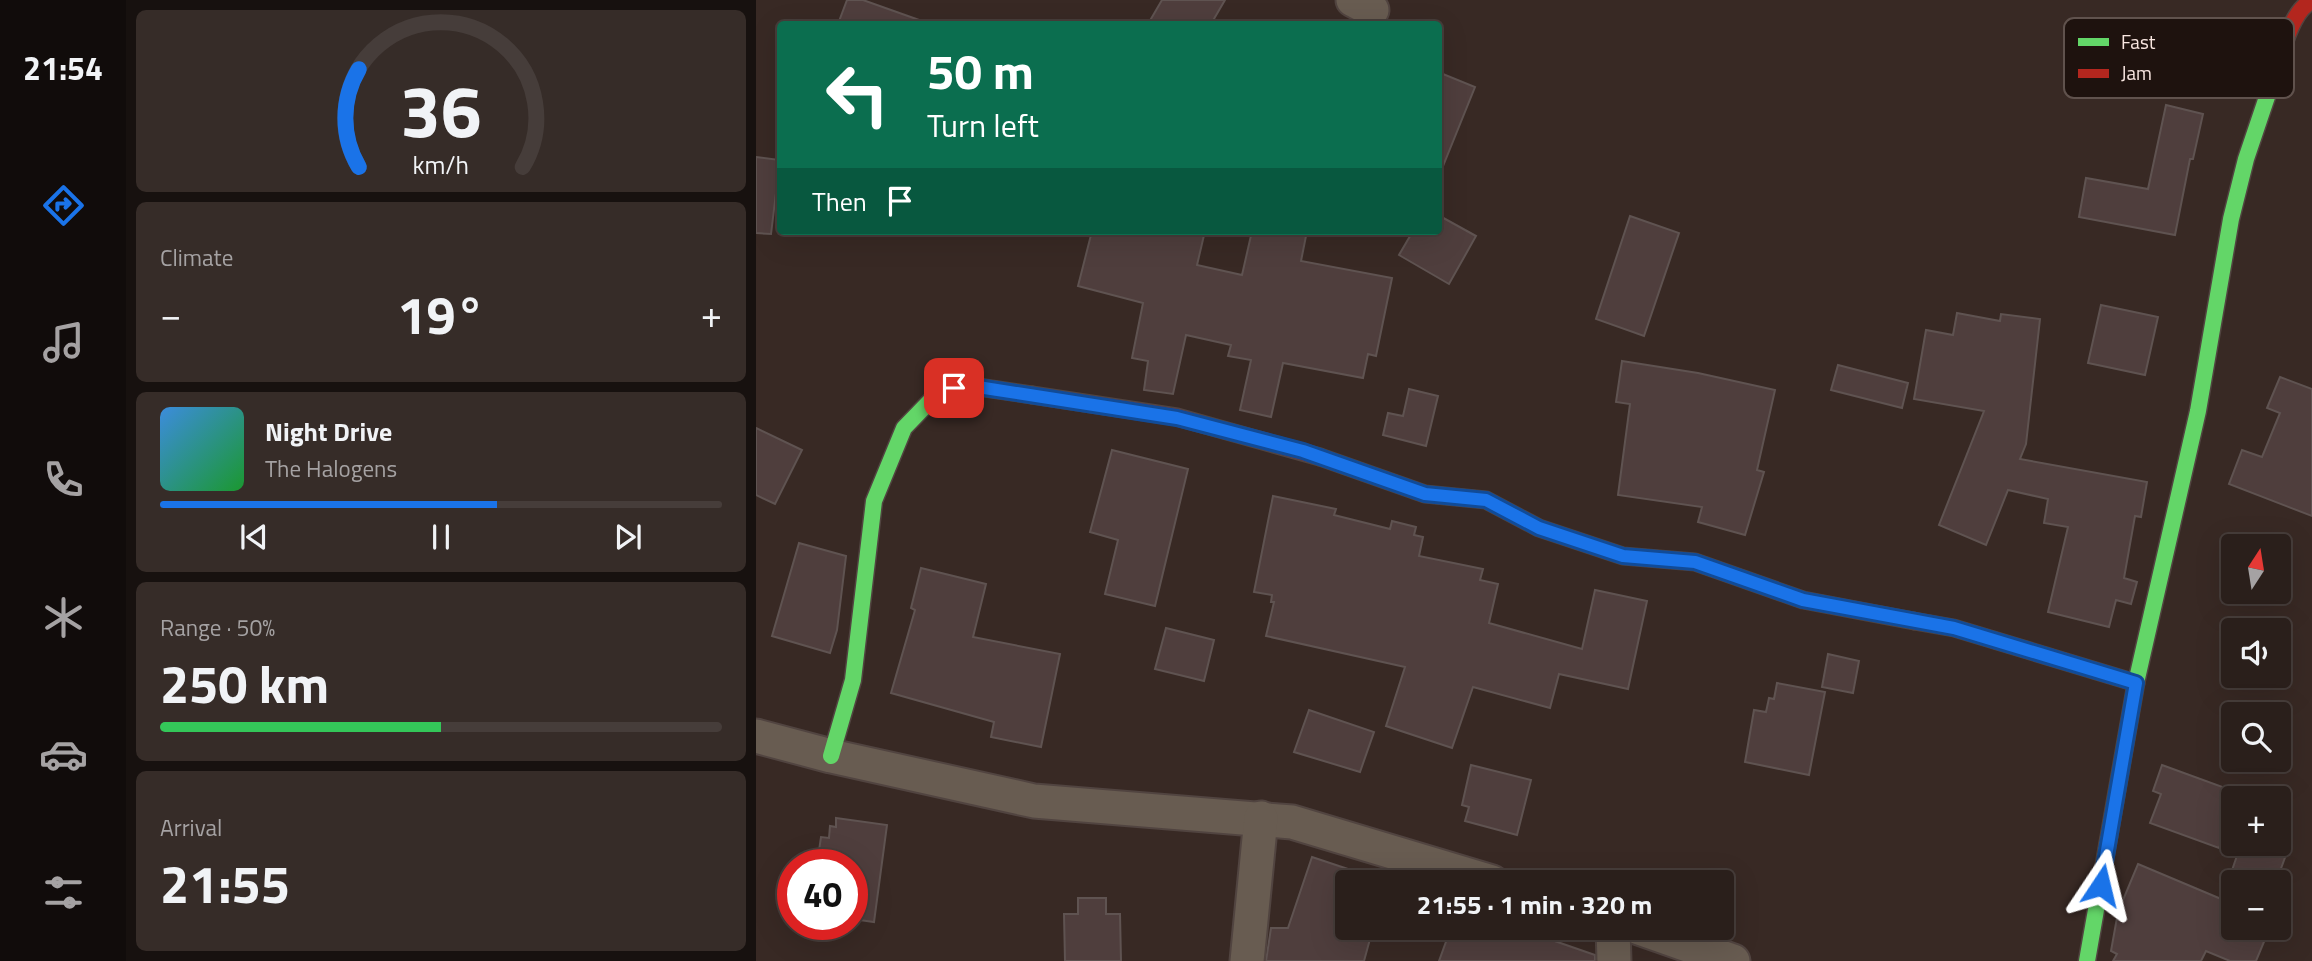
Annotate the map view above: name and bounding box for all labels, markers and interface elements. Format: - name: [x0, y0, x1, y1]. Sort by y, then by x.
- legend: [2064, 18, 2294, 98]
- text: Fast: [2121, 27, 2156, 56]
- text: 50 m: [927, 33, 1034, 108]
- text: 21:54: [23, 44, 103, 92]
- icon: left: [812, 49, 903, 140]
- text: 36: [400, 55, 482, 165]
- text: Jam: [2121, 58, 2152, 87]
- text: Turn left: [927, 101, 1039, 149]
- text: km/h: [413, 146, 469, 184]
- icon: directions: [39, 181, 88, 230]
- text: Then: [812, 182, 867, 221]
- icon: arrive: [881, 182, 919, 220]
- text: Climate: [160, 240, 233, 275]
- text: 19°: [397, 275, 485, 354]
- text: −: [160, 285, 181, 343]
- text: +: [701, 285, 722, 343]
- icon: music: [39, 318, 88, 367]
- pin: [924, 358, 984, 418]
- icon: arrive: [935, 369, 973, 407]
- text: Night Drive: [265, 412, 392, 451]
- text: The Halogens: [265, 451, 397, 486]
- icon: phone: [39, 455, 88, 504]
- icon: previous: [235, 518, 273, 556]
- icon: pause: [422, 518, 460, 556]
- icon: next: [609, 518, 647, 556]
- north arrow: [2221, 534, 2291, 604]
- map controls: [2221, 534, 2291, 940]
- icon: climate: [39, 593, 88, 642]
- text: Range · 50%: [160, 610, 275, 645]
- button: sound: [2221, 618, 2291, 688]
- text: 250 km: [160, 644, 329, 723]
- button: search: [2221, 702, 2291, 772]
- icon: car: [39, 730, 88, 779]
- button: +: [2221, 786, 2291, 856]
- text: Arrival: [160, 810, 222, 845]
- text: 21:55: [160, 844, 290, 923]
- position arrow: [2064, 848, 2138, 922]
- speed limit sign: 40: [777, 849, 868, 940]
- icon: filters: [39, 868, 88, 917]
- button: −: [2221, 870, 2291, 940]
- text: 21:55 · 1 min · 320 m: [1417, 885, 1652, 924]

